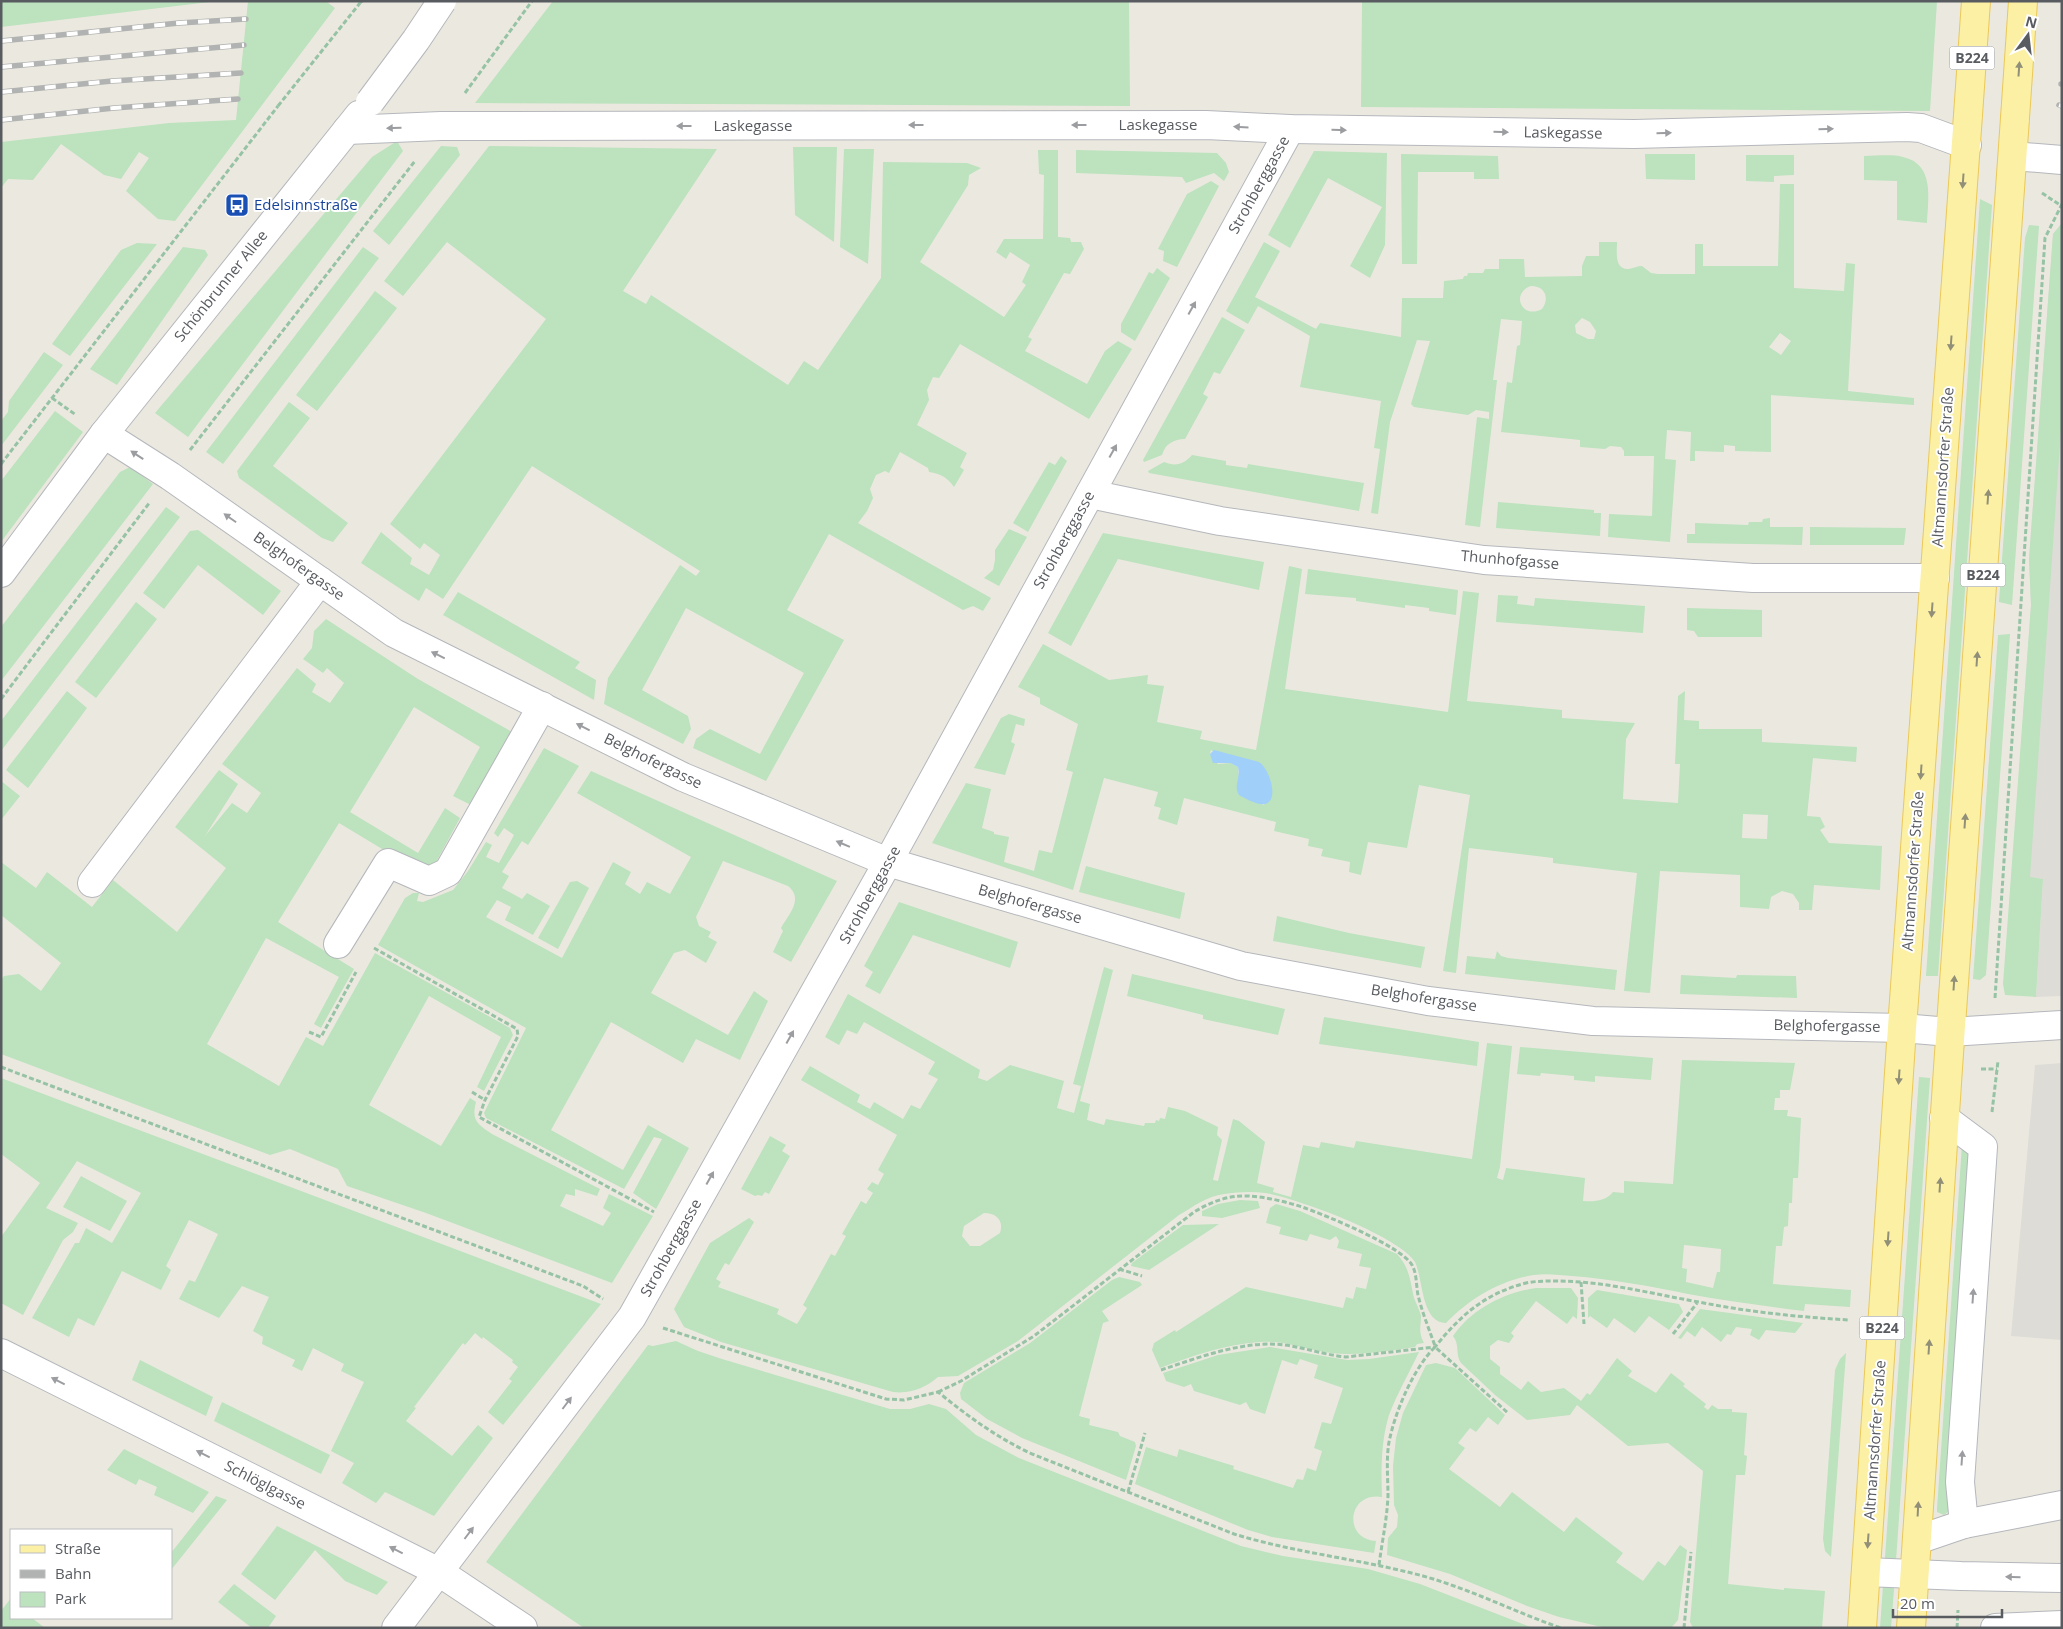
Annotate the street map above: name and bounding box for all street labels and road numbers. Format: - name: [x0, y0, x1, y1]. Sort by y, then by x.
- road number: B224: [1950, 46, 1994, 70]
- street label: Laskegasse: [1119, 114, 1197, 134]
- street label: Laskegasse: [714, 115, 792, 135]
- street label: Laskegasse: [1523, 121, 1603, 143]
- street label: Strohberggasse: [1223, 132, 1293, 237]
- street label: Schönbrunner Allee: [169, 225, 271, 345]
- street label: Altmannsdorfer Straße: [1926, 386, 1958, 547]
- street label: Strohberggasse: [1028, 487, 1098, 592]
- street label: Belghofergasse: [250, 526, 349, 604]
- street label: Thunhofgasse: [1460, 545, 1560, 573]
- road number: B224: [1960, 564, 2006, 586]
- street label: Belghofergasse: [601, 728, 706, 793]
- street label: Altmannsdorfer Straße: [1896, 790, 1928, 951]
- street label: Strohberggasse: [834, 842, 904, 947]
- street label: Belghofergasse: [976, 879, 1084, 927]
- street label: Belghofergasse: [1370, 979, 1479, 1015]
- street label: Belghofergasse: [1773, 1014, 1881, 1036]
- street label: Strohberggasse: [635, 1195, 705, 1300]
- road number: B224: [1860, 1316, 1904, 1340]
- street label: Altmannsdorfer Straße: [1858, 1359, 1890, 1520]
- street label: Schlöglgasse: [221, 1455, 309, 1513]

